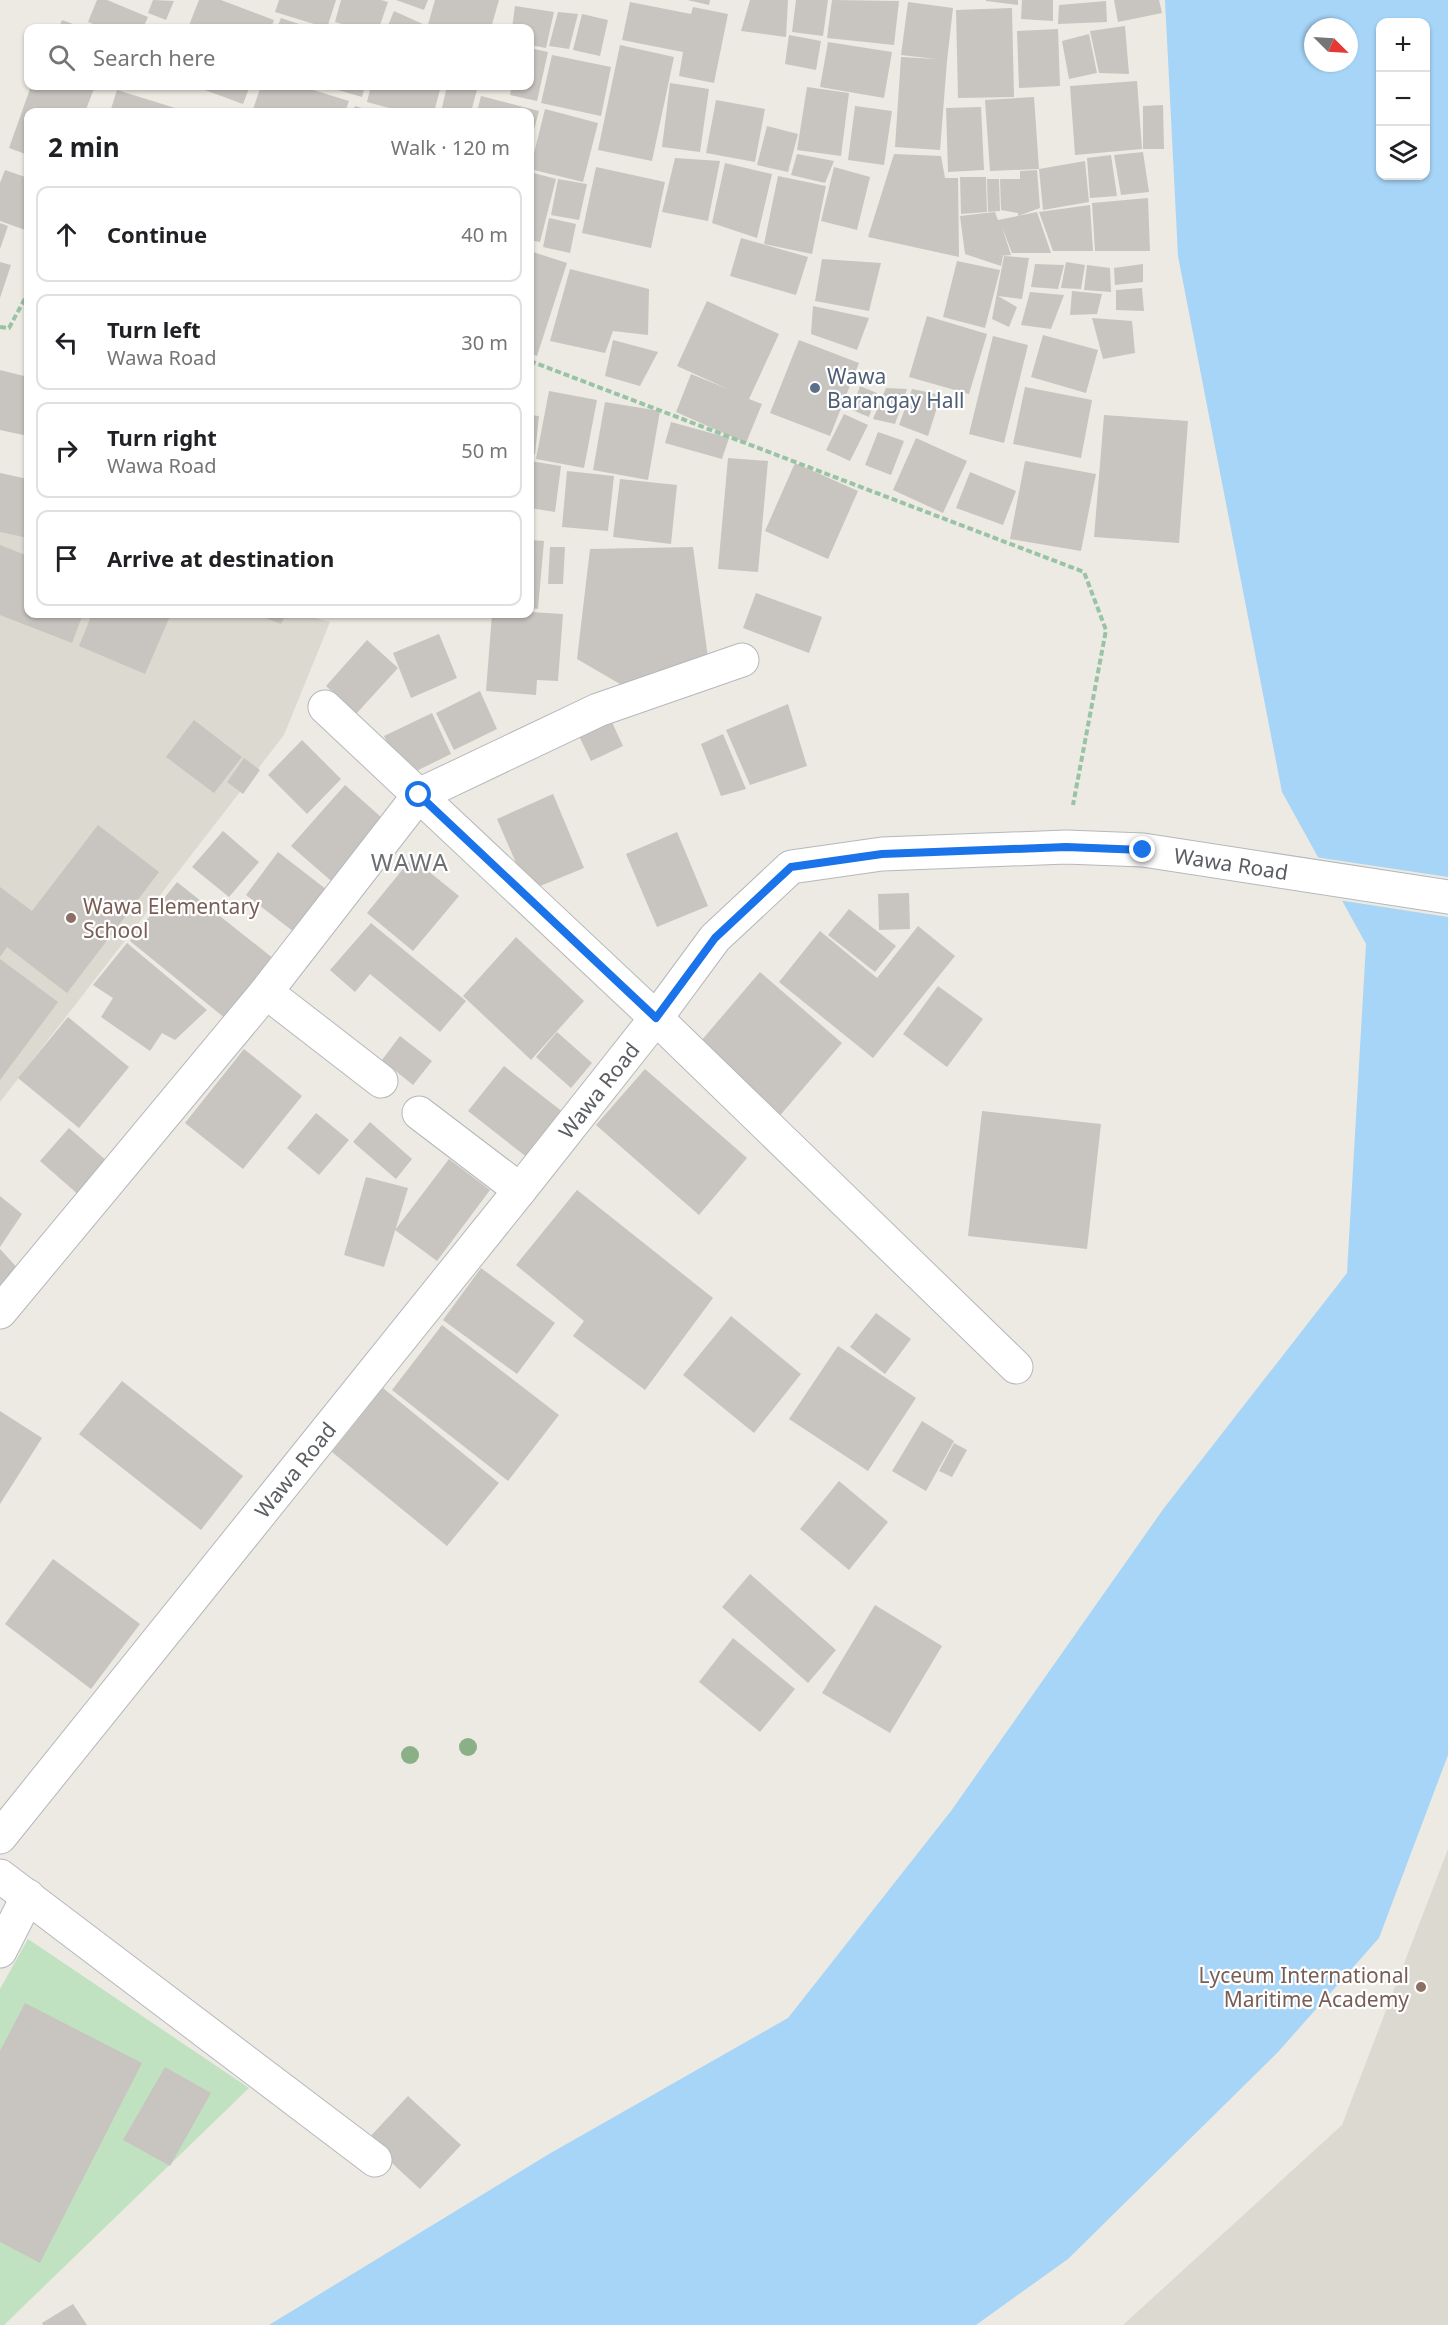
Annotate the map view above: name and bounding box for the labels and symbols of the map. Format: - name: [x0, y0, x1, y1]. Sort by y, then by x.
- north arrow: [1304, 18, 1358, 72]
- place label: Wawa Barangay Hall: [827, 362, 965, 414]
- marker: Wawa Barangay Hall: [808, 381, 822, 395]
- route start: [405, 781, 431, 807]
- route end: [1129, 836, 1155, 862]
- street label: Wawa Road: [1172, 841, 1290, 886]
- district label: WAWA: [371, 845, 449, 878]
- place label: Wawa Elementary School: [83, 892, 260, 944]
- marker: Wawa Elementary School: [64, 911, 78, 925]
- street label: Wawa Road: [552, 1037, 645, 1144]
- street label: Wawa Road: [248, 1416, 342, 1524]
- place label: Lyceum International Maritime Academy: [1198, 1961, 1409, 2013]
- marker: Lyceum International Maritime Academy: [1414, 1980, 1428, 1994]

